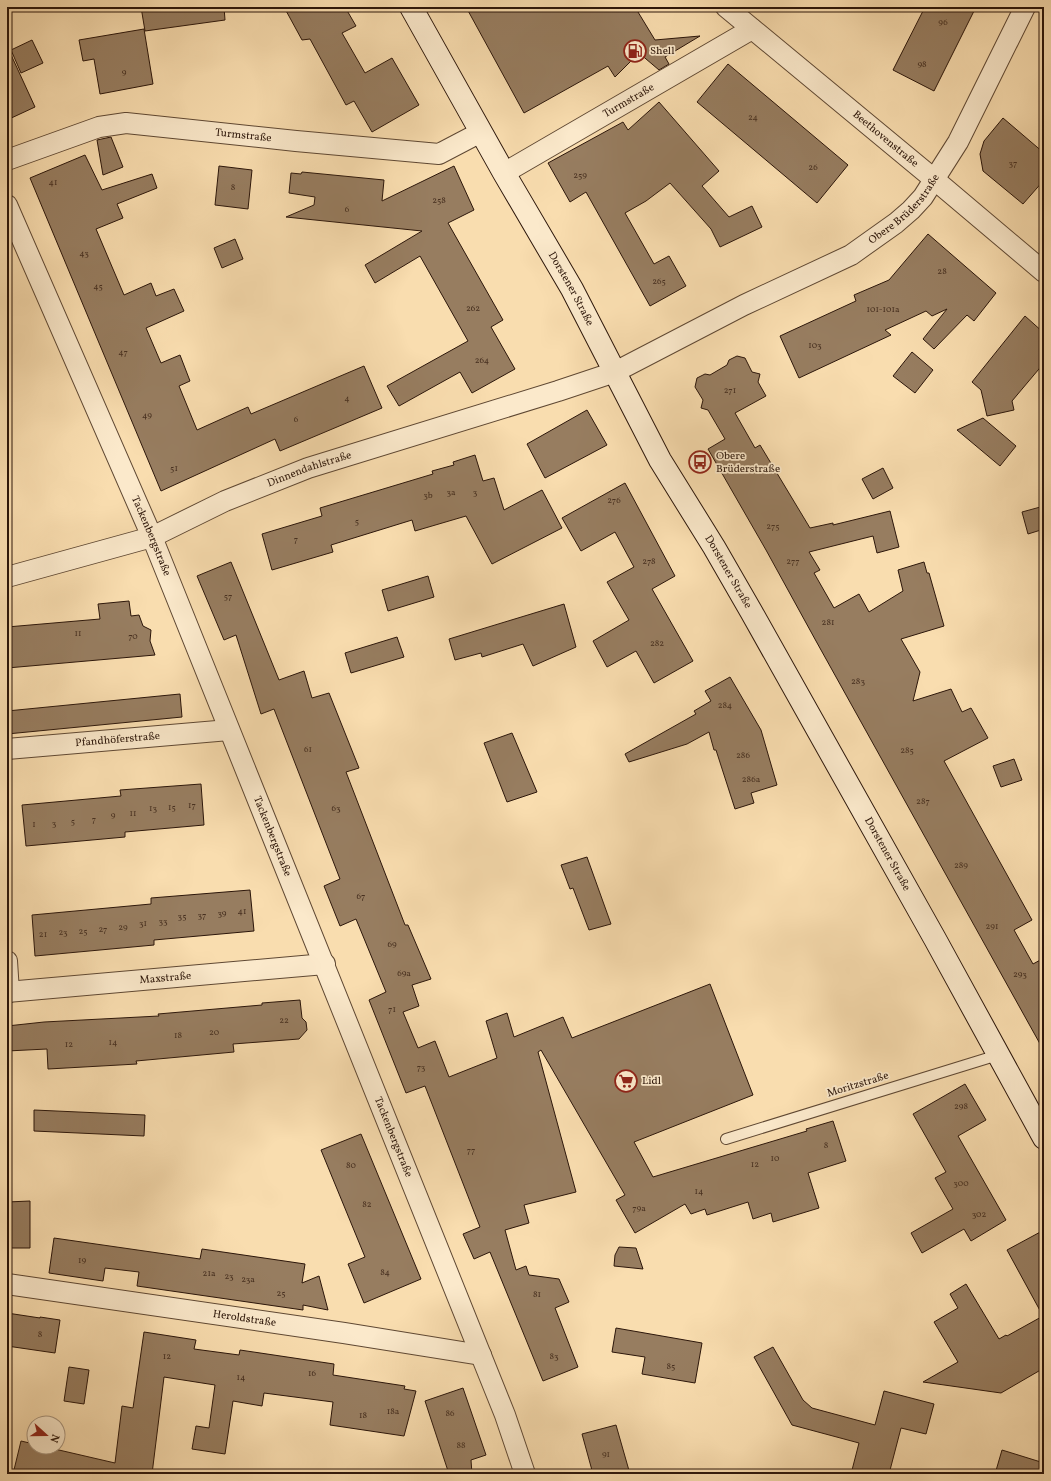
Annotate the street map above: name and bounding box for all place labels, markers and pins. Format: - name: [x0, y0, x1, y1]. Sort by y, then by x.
- fuel station icon: Shell: [622, 38, 648, 64]
- place label: Shell: [650, 44, 674, 59]
- bus stop icon: Obere Brüderstraße: [687, 449, 713, 475]
- place label: Obere Brüderstraße: [716, 449, 780, 477]
- supermarket icon: Lidl: [613, 1068, 639, 1094]
- place label: Lidl: [642, 1074, 661, 1089]

